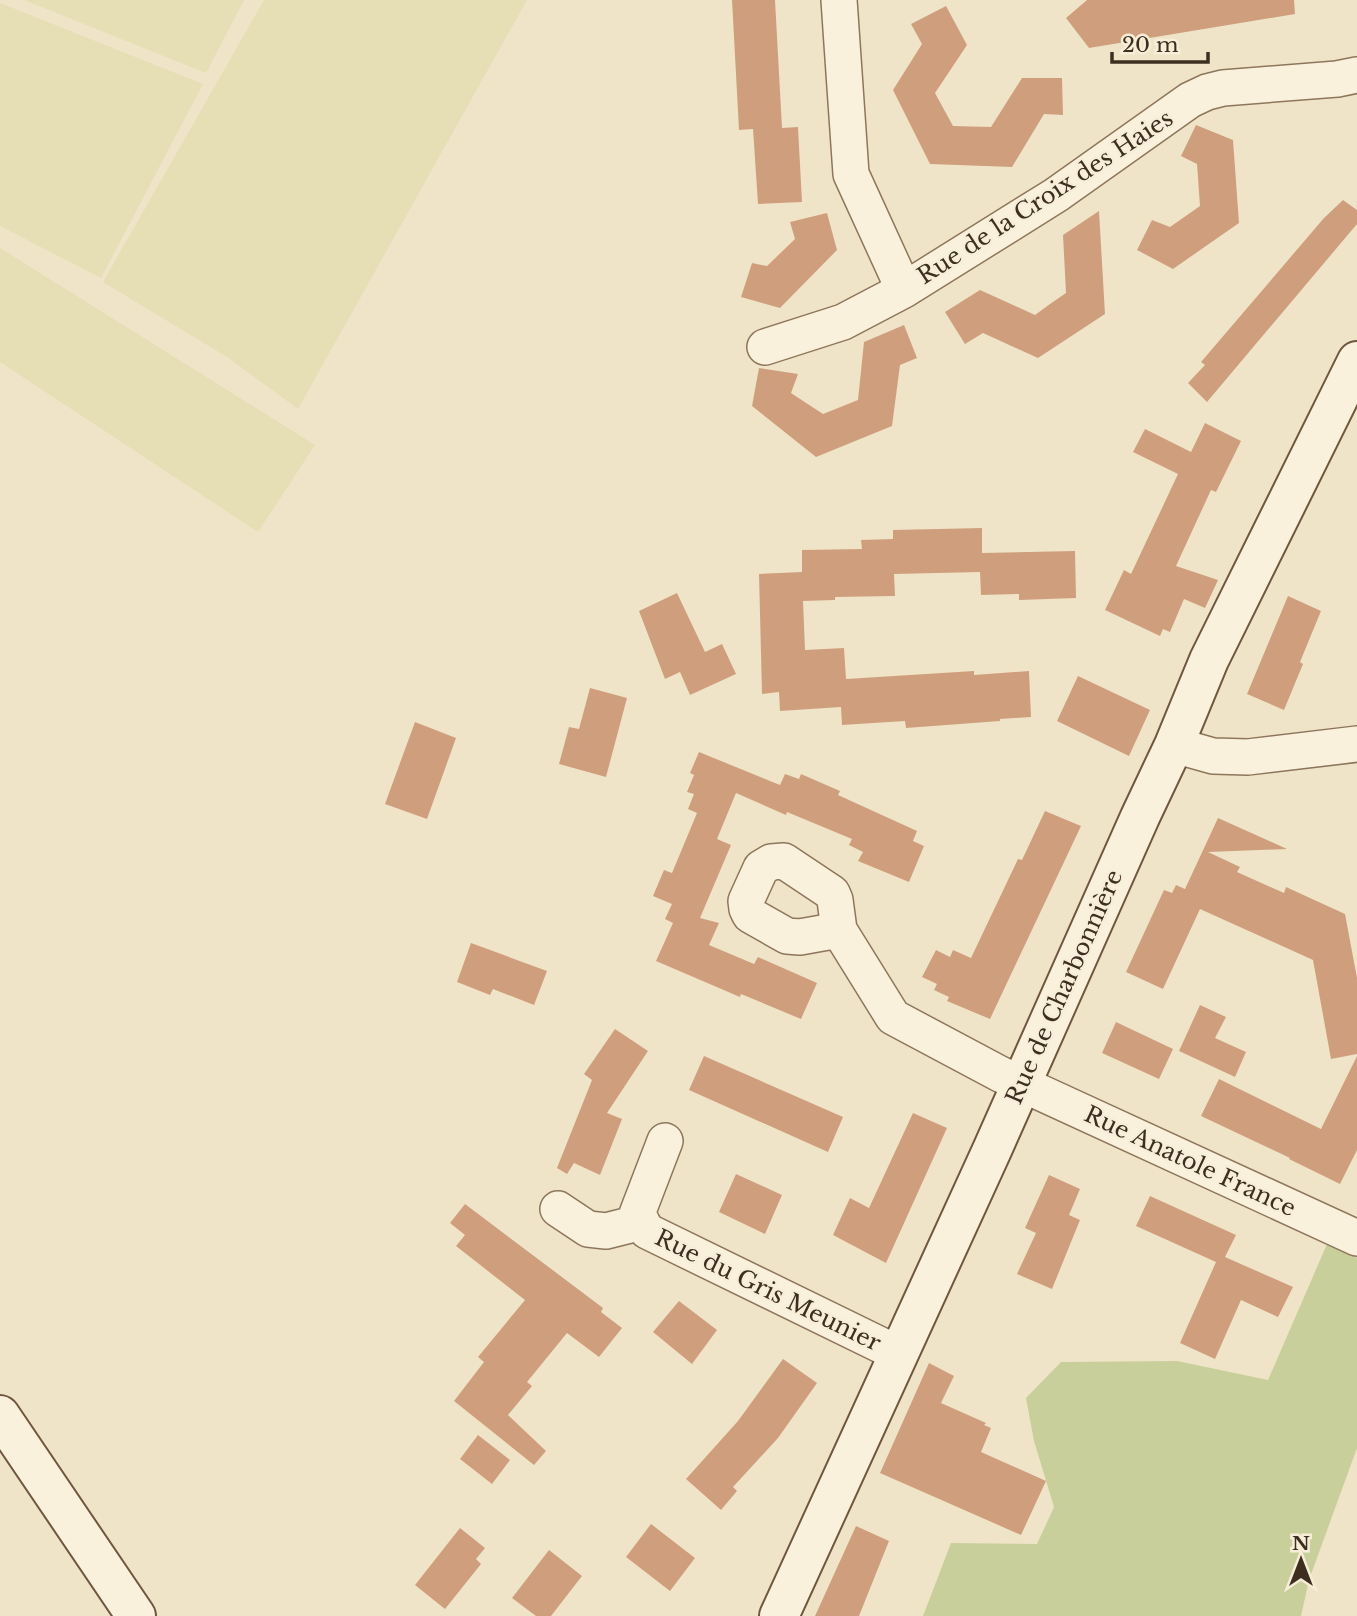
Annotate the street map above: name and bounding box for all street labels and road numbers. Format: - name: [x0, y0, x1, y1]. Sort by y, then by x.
- street label: Rue de la Croix des Haies: [912, 104, 1178, 290]
- street label: Rue de Charbonnière: [1000, 866, 1128, 1108]
- street label: Rue Anatole France: [1080, 1100, 1300, 1222]
- street label: Rue du Gris Meunier: [651, 1223, 885, 1357]

